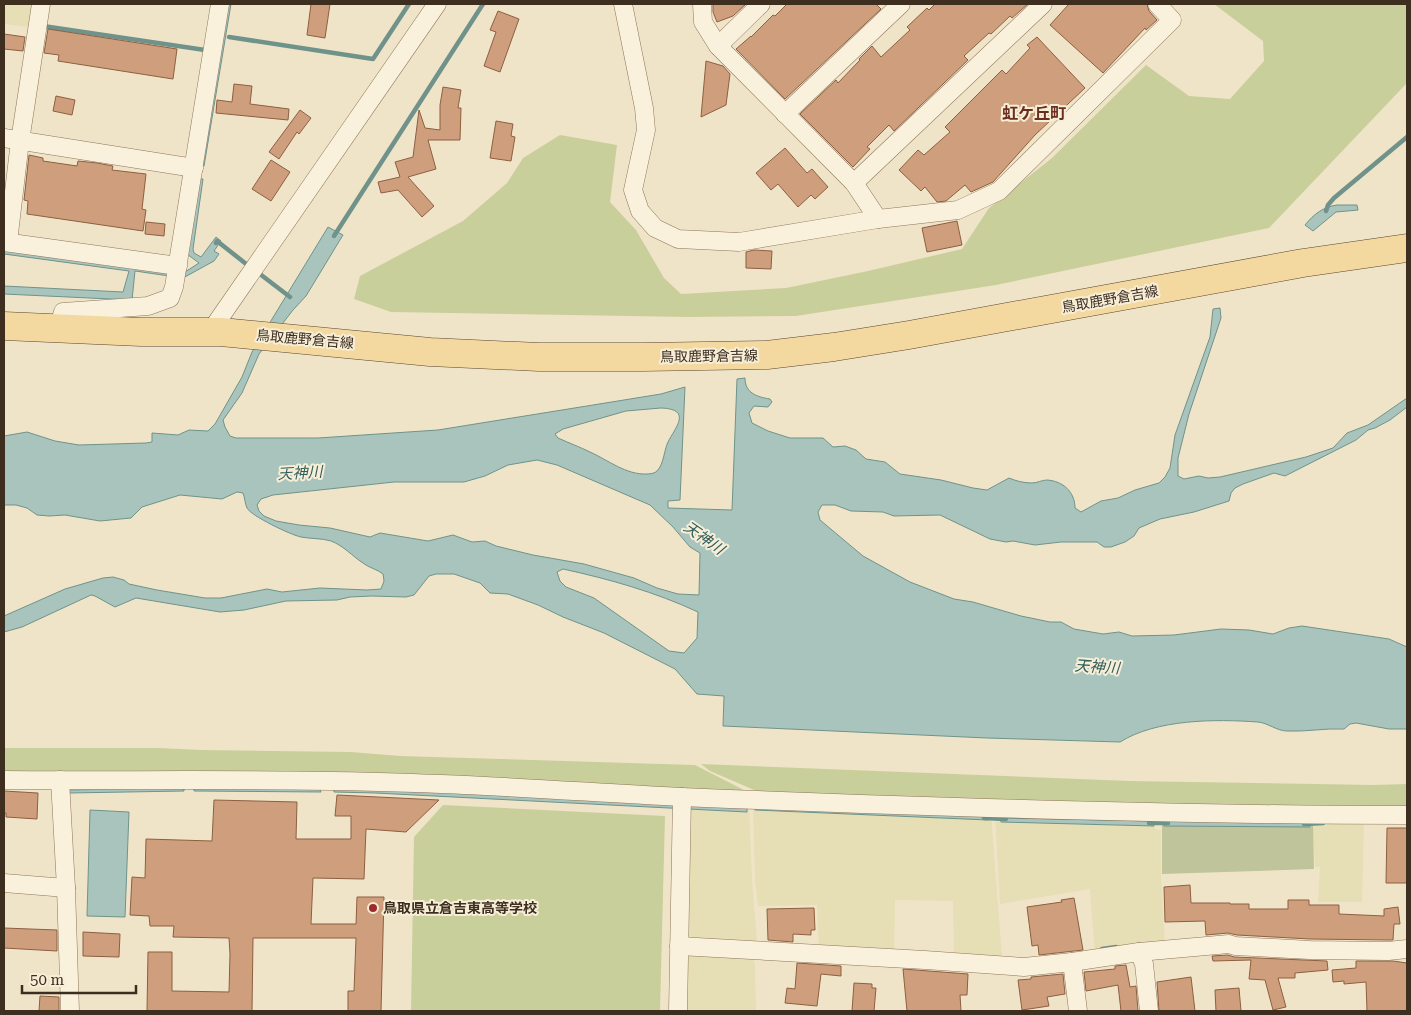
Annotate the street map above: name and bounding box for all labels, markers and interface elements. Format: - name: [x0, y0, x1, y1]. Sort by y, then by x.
- district label: 虹ケ丘町: [1002, 104, 1066, 123]
- street label: 鳥取鹿野倉吉線: [1060, 283, 1160, 315]
- street label: 鳥取鹿野倉吉線: [255, 327, 355, 351]
- street label: 鳥取鹿野倉吉線: [660, 347, 758, 365]
- water label: 天神川: [277, 463, 325, 483]
- water label: 天神川: [680, 518, 729, 559]
- water label: 天神川: [1074, 656, 1122, 678]
- place label: 鳥取県立倉吉東高等学校: [383, 900, 537, 916]
- marker: 鳥取県立倉吉東高等学校: [367, 902, 379, 914]
- scale bar: [22, 962, 136, 994]
- text: 50 m: [30, 971, 65, 989]

